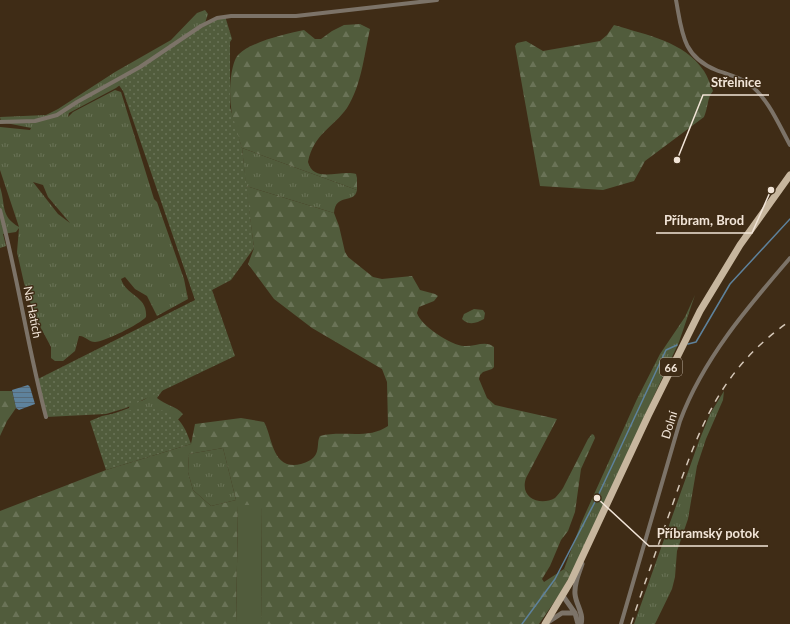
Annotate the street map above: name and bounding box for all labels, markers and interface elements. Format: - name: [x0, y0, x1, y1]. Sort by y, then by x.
- callout: Střelnice: [703, 70, 769, 95]
- text: Střelnice: [711, 74, 761, 90]
- callout: Příbram, Brod: [656, 208, 752, 233]
- text: Příbram, Brod: [664, 212, 744, 228]
- street label: Na Hatích: [21, 285, 45, 339]
- road number: 66: [660, 358, 682, 376]
- street label: Dolní: [658, 408, 681, 441]
- callout: Příbramský potok: [649, 521, 768, 546]
- text: Příbramský potok: [657, 525, 759, 541]

